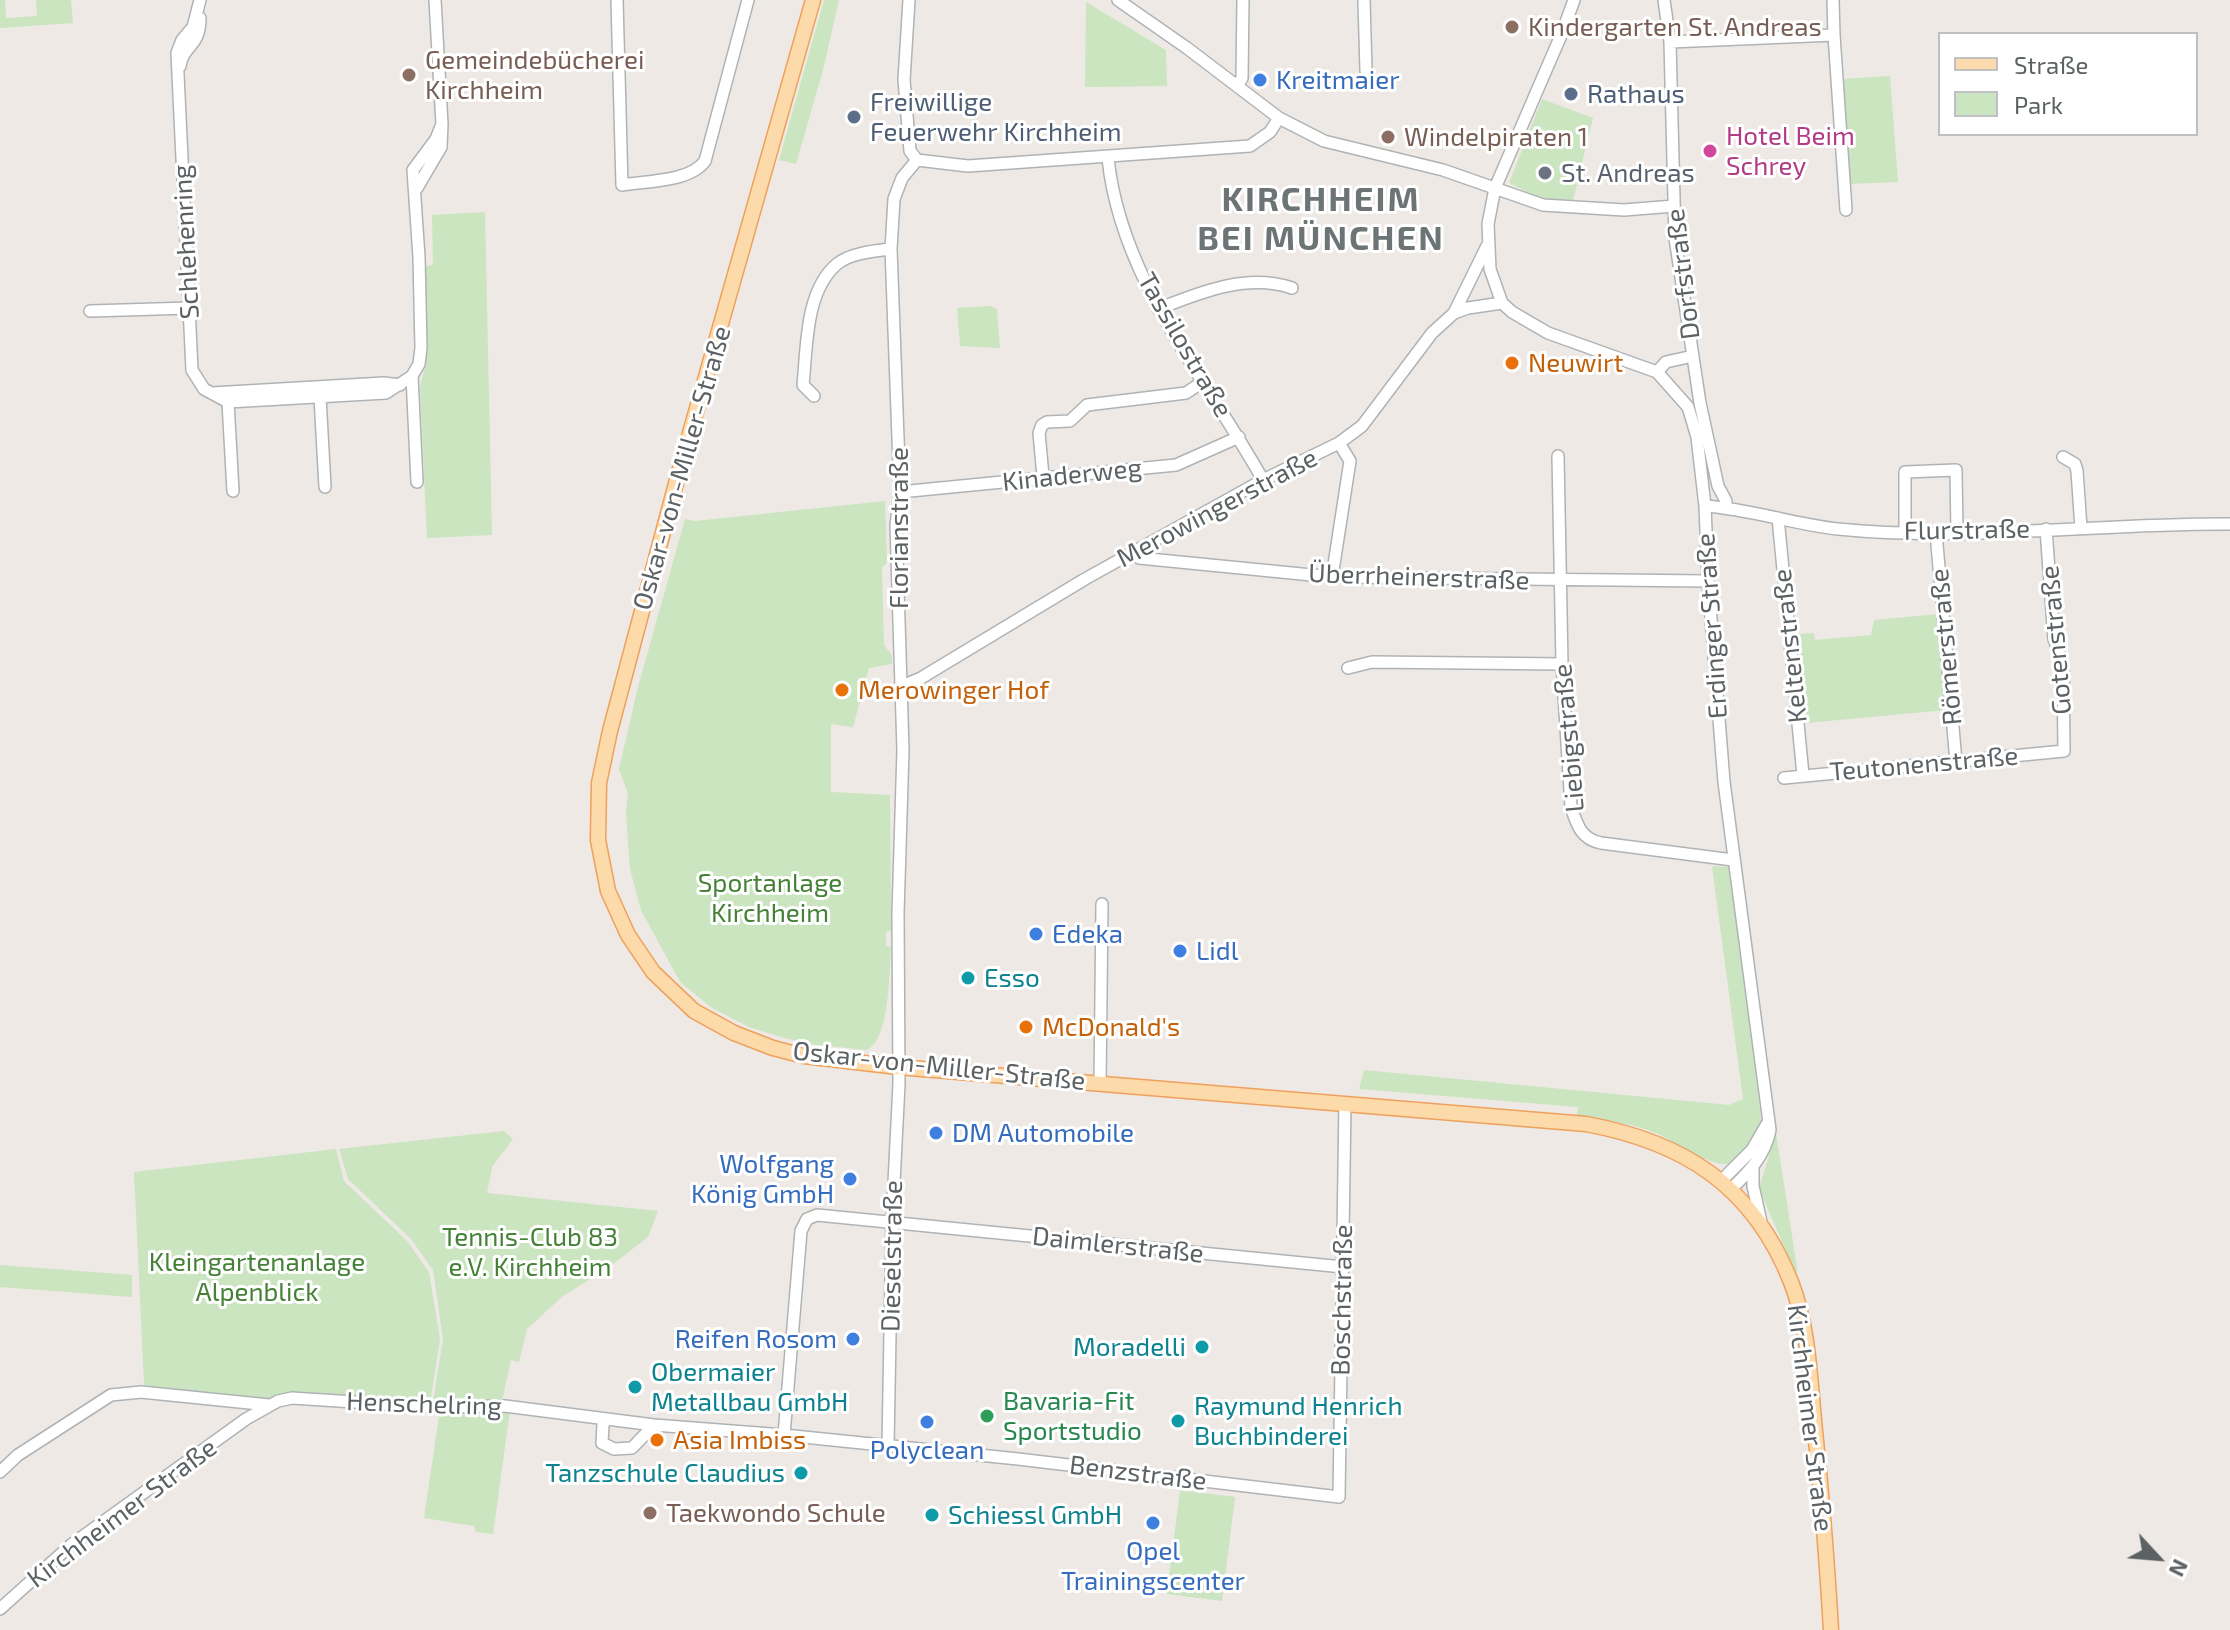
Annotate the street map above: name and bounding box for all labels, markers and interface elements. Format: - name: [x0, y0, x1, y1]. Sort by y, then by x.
- place label: Kindergarten St. Andreas: [1528, 11, 1822, 43]
- marker: Kindergarten St. Andreas: [1503, 18, 1521, 36]
- legend: [1938, 32, 2198, 136]
- place label: Gemeindebücherei Kirchheim: [425, 44, 644, 106]
- text: Straße: [2014, 50, 2088, 79]
- place label: Kreitmaier: [1276, 64, 1400, 96]
- marker: Gemeindebücherei Kirchheim: [400, 66, 418, 84]
- marker: Kreitmaier: [1251, 71, 1269, 89]
- place label: Rathaus: [1587, 78, 1685, 110]
- marker: Rathaus: [1562, 85, 1580, 103]
- place label: Freiwillige Feuerwehr Kirchheim: [870, 86, 1121, 148]
- text: Park: [2014, 90, 2063, 119]
- marker: Freiwillige Feuerwehr Kirchheim: [845, 108, 863, 126]
- place label: Hotel Beim Schrey: [1726, 120, 1855, 182]
- place label: Windelpiraten 1: [1404, 121, 1588, 153]
- marker: Windelpiraten 1: [1379, 128, 1397, 146]
- marker: Hotel Beim Schrey: [1701, 142, 1719, 160]
- place label: St. Andreas: [1561, 157, 1695, 189]
- street label: Schlehenring: [166, 164, 206, 320]
- marker: St. Andreas: [1536, 164, 1554, 182]
- district label: KIRCHHEIM BEI MÜNCHEN: [1197, 180, 1445, 260]
- street label: Dorfstraße: [1659, 207, 1707, 341]
- street label: Tassilostraße: [1131, 267, 1239, 423]
- street label: Oskar-von-Miller-Straße: [626, 322, 738, 614]
- place label: Neuwirt: [1528, 347, 1623, 379]
- marker: Neuwirt: [1503, 354, 1521, 372]
- street label: Merowingerstraße: [1111, 442, 1323, 574]
- street label: Florianstraße: [883, 447, 915, 609]
- street label: Kinaderweg: [1001, 452, 1143, 498]
- street label: Flurstraße: [1904, 513, 2030, 547]
- street label: Erdinger Straße: [1690, 532, 1734, 720]
- street label: Überrheinerstraße: [1308, 558, 1530, 596]
- street label: Gotenstraße: [2034, 564, 2078, 716]
- street label: Keltenstraße: [1766, 567, 1814, 725]
- street label: Römerstraße: [1924, 567, 1968, 727]
- street label: Liebigstraße: [1547, 662, 1591, 814]
- place label: Merowinger Hof: [858, 674, 1049, 706]
- marker: Merowinger Hof: [833, 681, 851, 699]
- street label: Teutonenstraße: [1828, 740, 2020, 788]
- park label: Sportanlage Kirchheim: [698, 867, 842, 928]
- place label: Edeka: [1052, 918, 1123, 950]
- marker: Edeka: [1027, 925, 1045, 943]
- place label: Lidl: [1196, 935, 1238, 967]
- marker: Lidl: [1171, 942, 1189, 960]
- place label: Esso: [984, 962, 1040, 994]
- marker: Esso: [959, 969, 977, 987]
- place label: McDonald's: [1042, 1011, 1180, 1043]
- marker: McDonald's: [1017, 1018, 1035, 1036]
- street label: Oskar-von-Miller-Straße: [791, 1035, 1087, 1097]
- place label: DM Automobile: [952, 1117, 1134, 1149]
- marker: DM Automobile: [927, 1124, 945, 1142]
- place label: Wolfgang König GmbH: [691, 1148, 834, 1210]
- marker: Wolfgang König GmbH: [841, 1170, 859, 1188]
- street label: Dieselstraße: [875, 1180, 909, 1332]
- street label: Daimlerstraße: [1031, 1220, 1205, 1270]
- park label: Tennis-Club 83 e.V. Kirchheim: [442, 1221, 618, 1282]
- street label: Boschstraße: [1325, 1224, 1359, 1376]
- park label: Kleingartenanlage Alpenblick: [149, 1246, 365, 1308]
- street label: Kirchheimer Straße: [1781, 1303, 1839, 1533]
- place label: Reifen Rosom: [675, 1323, 837, 1355]
- marker: Reifen Rosom: [844, 1330, 862, 1348]
- place label: Moradelli: [1073, 1331, 1186, 1363]
- marker: Moradelli: [1193, 1338, 1211, 1356]
- place label: Obermaier Metallbau GmbH: [651, 1356, 848, 1418]
- marker: Obermaier Metallbau GmbH: [626, 1378, 644, 1396]
- place label: Bavaria-Fit Sportstudio: [1003, 1385, 1142, 1446]
- street label: Henschelring: [346, 1386, 502, 1422]
- place label: Raymund Henrich Buchbinderei: [1194, 1390, 1403, 1452]
- marker: Bavaria-Fit Sportstudio: [978, 1407, 996, 1425]
- marker: Raymund Henrich Buchbinderei: [1169, 1412, 1187, 1430]
- marker: Polyclean: [918, 1413, 936, 1431]
- place label: Asia Imbiss: [673, 1424, 806, 1456]
- marker: Asia Imbiss: [648, 1431, 666, 1449]
- street label: Kirchheimer Straße: [21, 1432, 223, 1594]
- place label: Polyclean: [870, 1434, 984, 1466]
- street label: Benzstraße: [1068, 1449, 1208, 1497]
- place label: Tanzschule Claudius: [545, 1457, 785, 1489]
- marker: Tanzschule Claudius: [792, 1464, 810, 1482]
- place label: Taekwondo Schule: [666, 1497, 886, 1529]
- place label: Schiessl GmbH: [948, 1499, 1122, 1531]
- marker: Taekwondo Schule: [641, 1504, 659, 1522]
- marker: Schiessl GmbH: [923, 1506, 941, 1524]
- marker: Opel Trainingscenter: [1144, 1514, 1162, 1532]
- north arrow: [2118, 1518, 2198, 1598]
- place label: Opel Trainingscenter: [1061, 1535, 1245, 1596]
- text: N: [2164, 1556, 2195, 1581]

